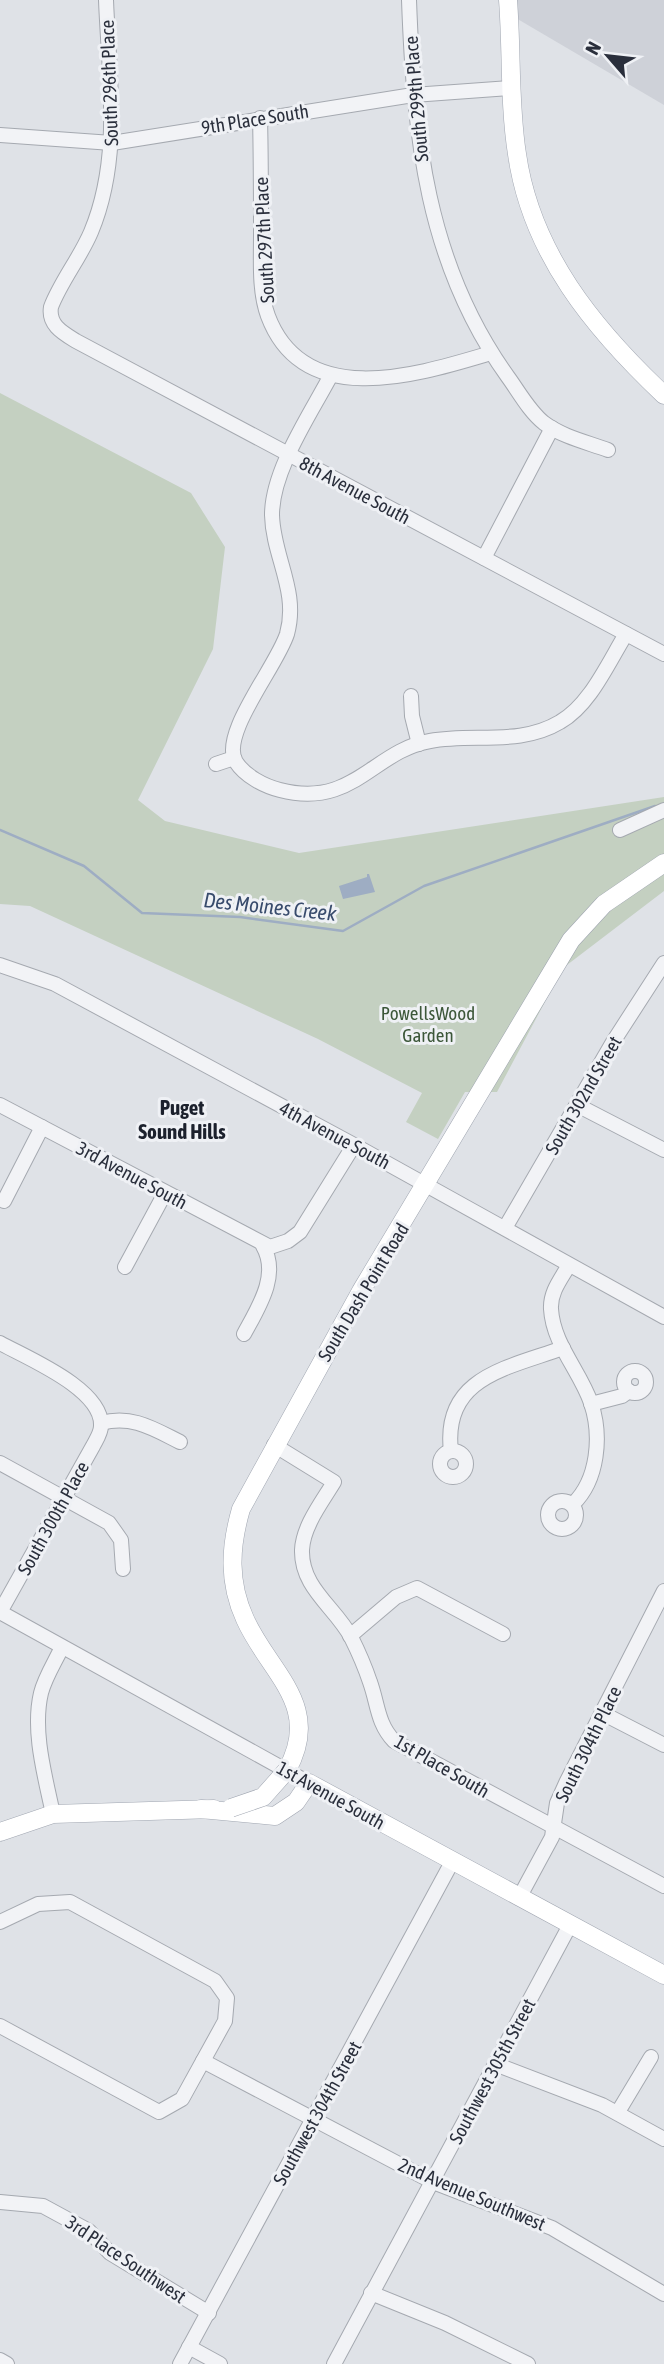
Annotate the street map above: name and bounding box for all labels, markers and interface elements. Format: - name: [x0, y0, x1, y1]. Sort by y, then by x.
- street label: South 296th Place: [96, 20, 122, 146]
- north arrow: [573, 21, 643, 91]
- street label: South 299th Place: [400, 35, 432, 163]
- text: N: [581, 38, 605, 58]
- street label: 9th Place South: [200, 100, 310, 138]
- street label: South 297th Place: [250, 176, 278, 304]
- street label: 8th Avenue South: [296, 452, 414, 528]
- water label: Des Moines Creek: [203, 887, 338, 925]
- park label: PowellsWood Garden: [381, 1002, 475, 1046]
- street label: South 302nd Street: [540, 1032, 626, 1158]
- district label: Puget Sound Hills: [138, 1095, 226, 1143]
- street label: 4th Avenue South: [276, 1097, 394, 1173]
- street label: 3rd Avenue South: [73, 1137, 191, 1213]
- street label: South Dash Point Road: [313, 1219, 413, 1365]
- street label: South 300th Place: [13, 1457, 93, 1579]
- street label: South 304th Place: [550, 1682, 626, 1806]
- street label: 1st Place South: [391, 1730, 493, 1802]
- street label: 1st Avenue South: [273, 1756, 389, 1834]
- street label: Southwest 305th Street: [444, 1995, 540, 2147]
- street label: Southwest 304th Street: [268, 2037, 366, 2189]
- street label: 2nd Avenue Southwest: [395, 2153, 549, 2235]
- street label: 3rd Place Southwest: [62, 2211, 190, 2307]

